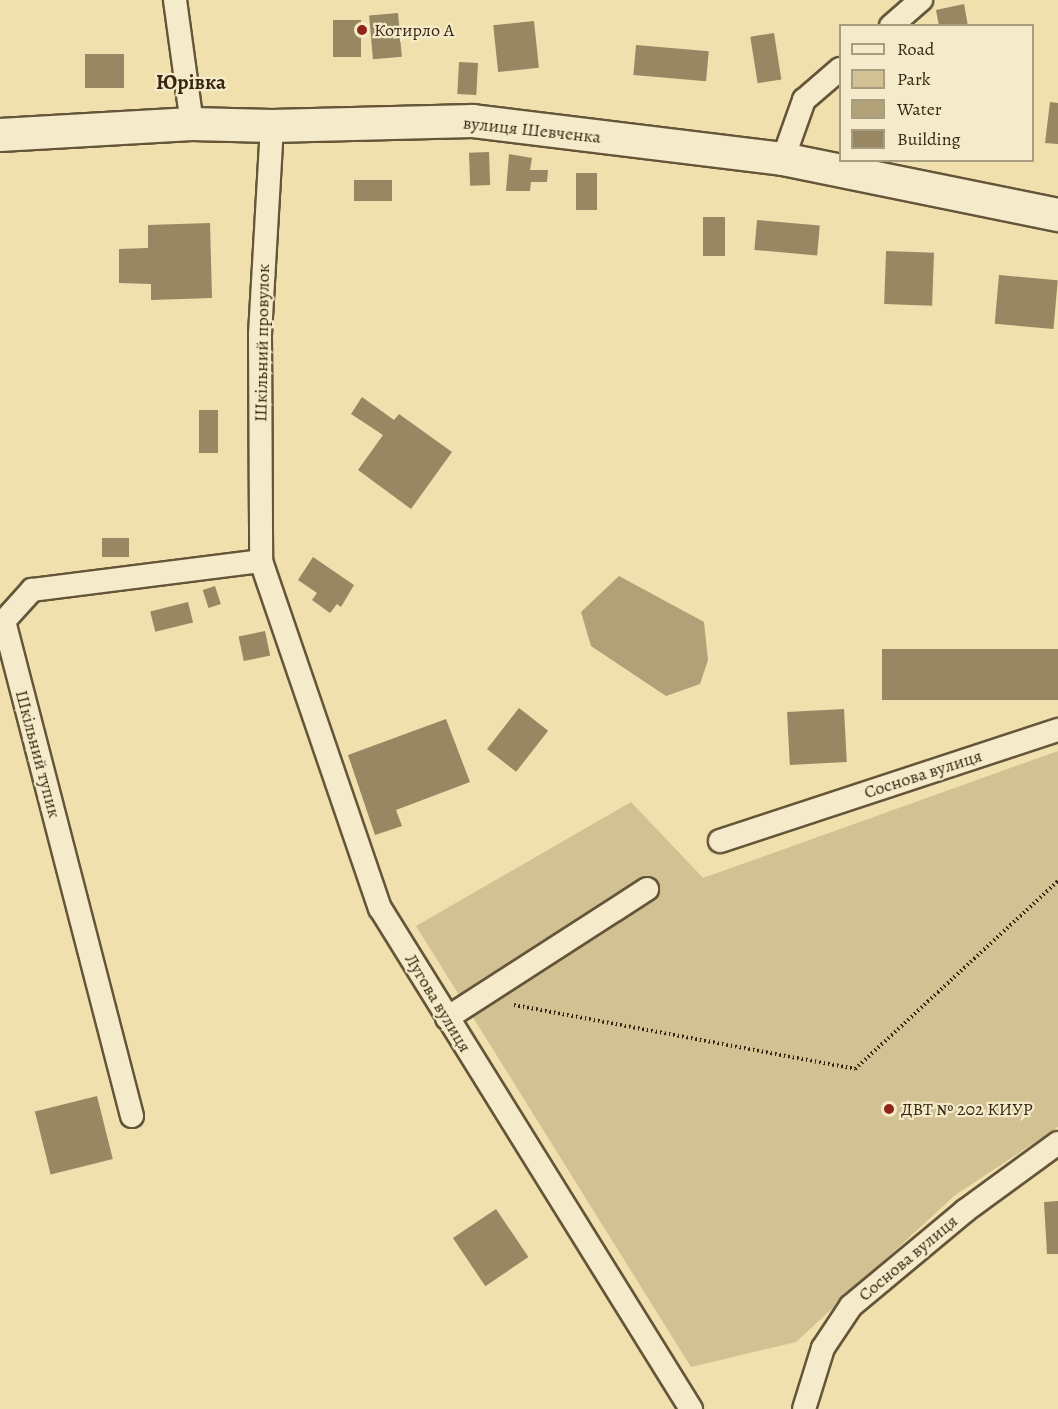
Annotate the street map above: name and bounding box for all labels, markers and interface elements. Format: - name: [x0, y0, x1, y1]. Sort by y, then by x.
- place label: Котирло А: [374, 19, 454, 41]
- marker: Котирло А: [355, 23, 369, 37]
- legend: [839, 24, 1034, 162]
- text: Road: [897, 37, 934, 61]
- text: Park: [897, 67, 931, 91]
- district label: Юрівка: [156, 69, 226, 95]
- text: Water: [897, 97, 942, 121]
- street label: вулиця Шевченка: [462, 112, 602, 148]
- text: Building: [897, 127, 961, 151]
- street label: Шкільний провулок: [250, 264, 274, 422]
- street label: Шкільний тупик: [11, 688, 65, 820]
- street label: Соснова вулиця: [861, 745, 985, 803]
- street label: Лугова вулиця: [400, 950, 476, 1056]
- place label: ДВТ № 202 КИУР: [901, 1098, 1033, 1120]
- marker: ДВТ № 202 КИУР: [882, 1102, 896, 1116]
- street label: Соснова вулиця: [854, 1210, 962, 1306]

